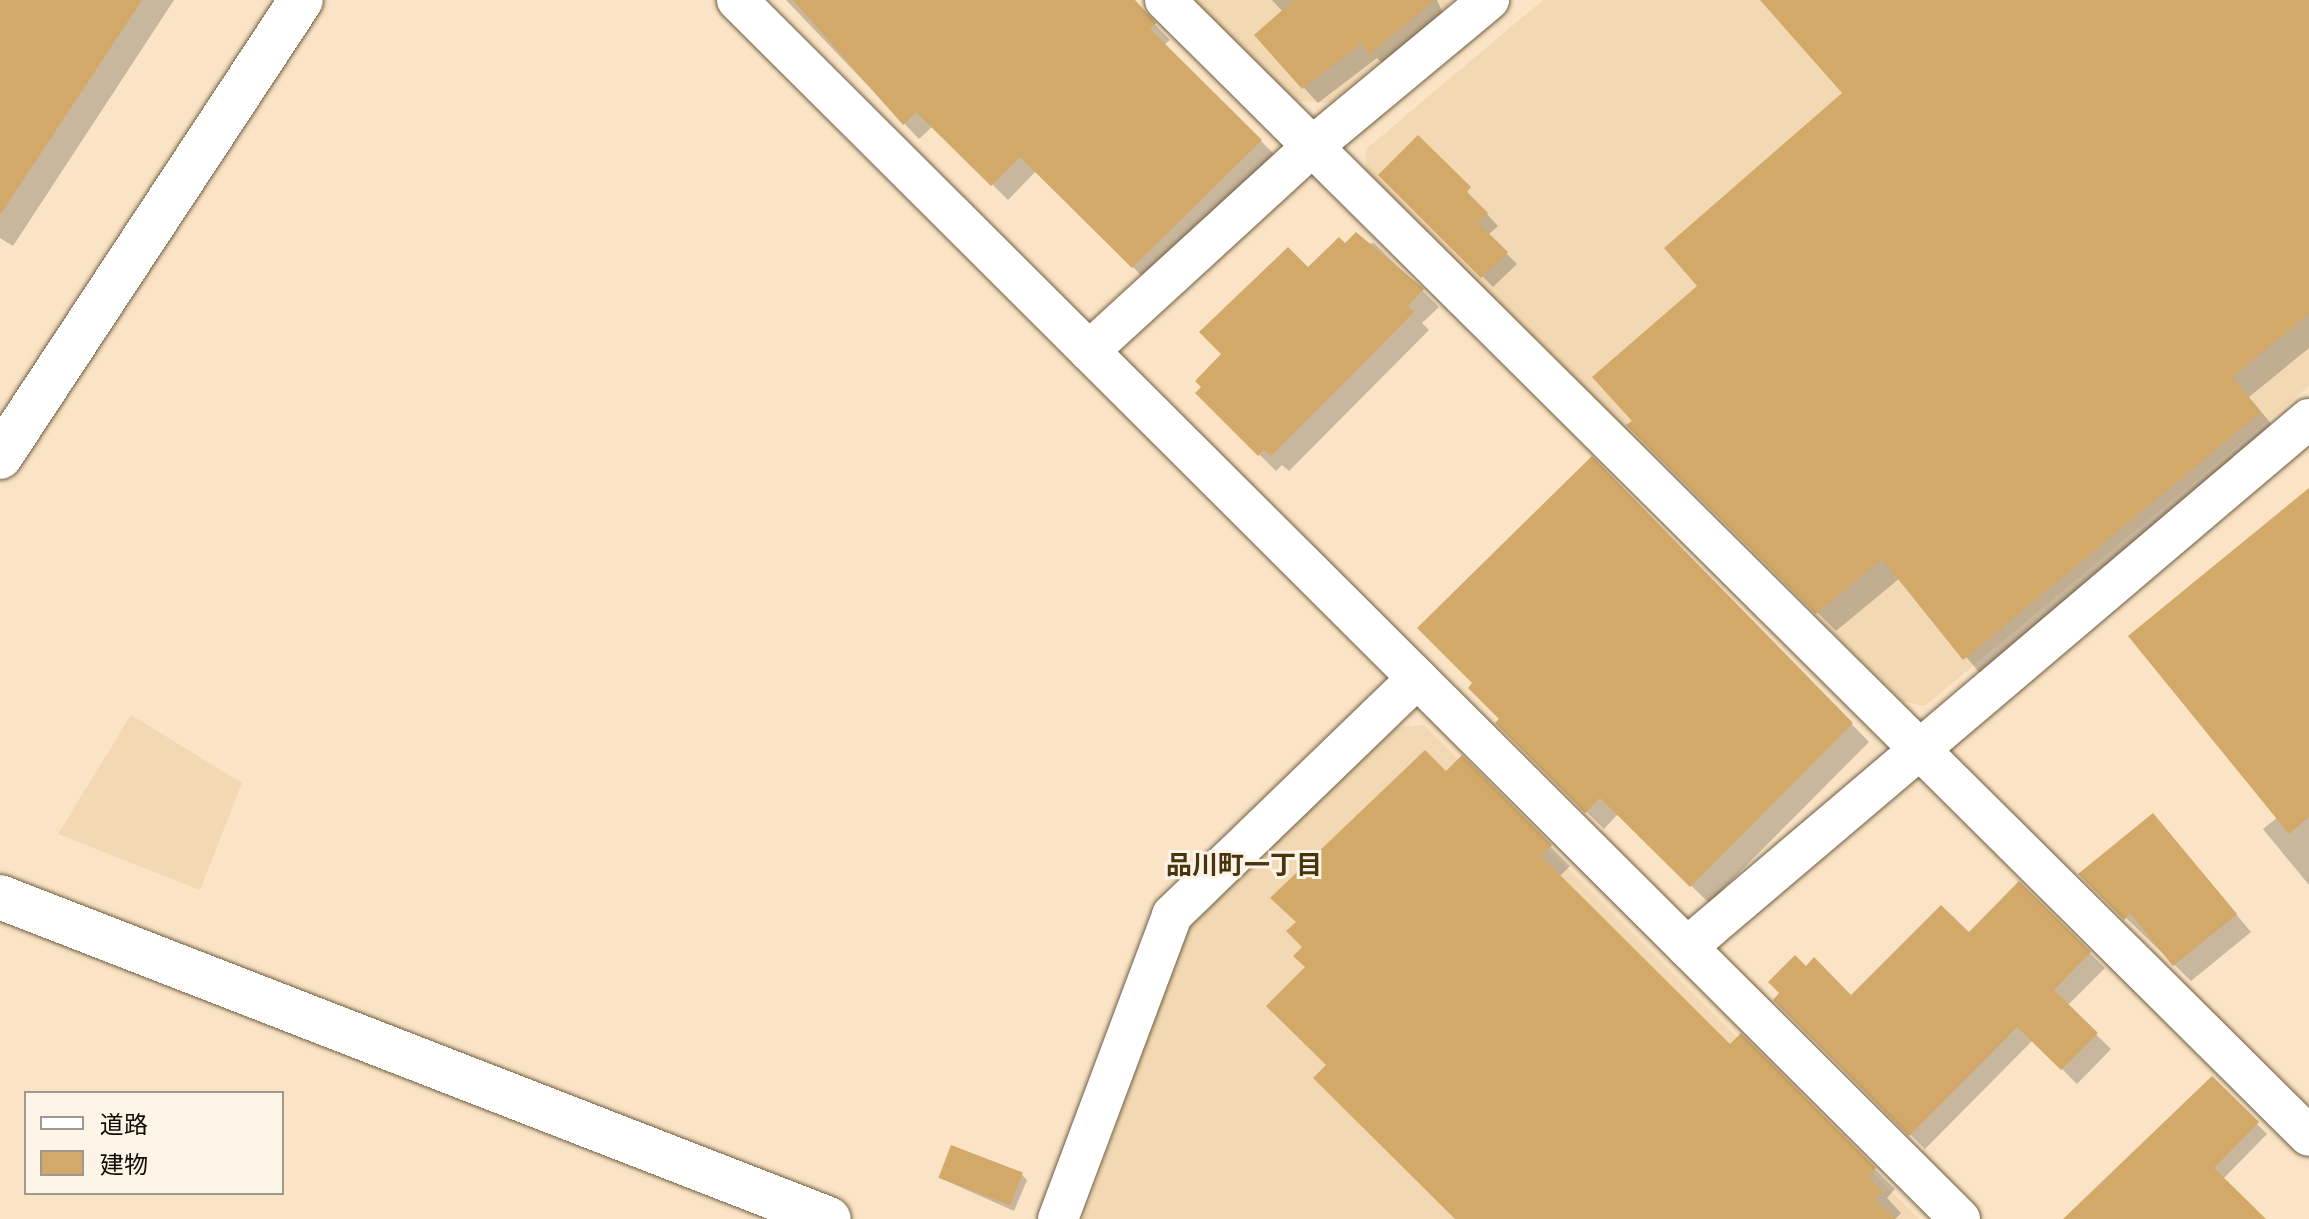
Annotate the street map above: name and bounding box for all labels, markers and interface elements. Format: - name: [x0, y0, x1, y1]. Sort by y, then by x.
- district label: 品川町一丁目: [1166, 850, 1322, 882]
- legend: [24, 1091, 284, 1195]
- text: 道路: [100, 1107, 148, 1142]
- text: 建物: [100, 1147, 148, 1182]

